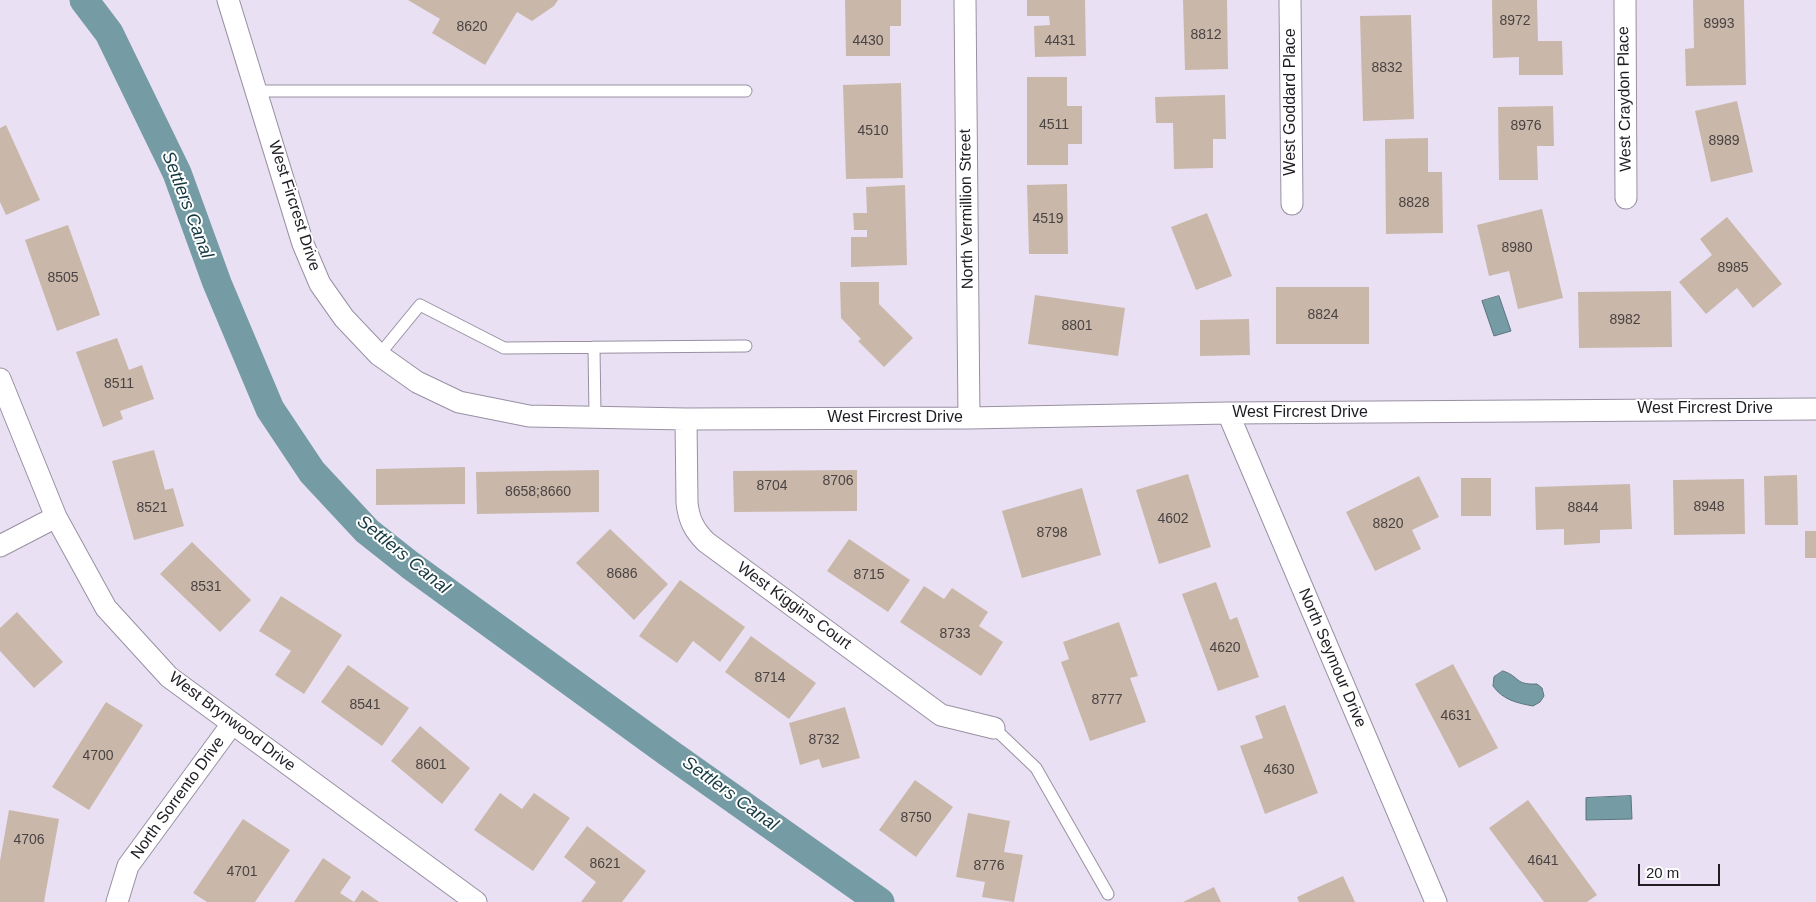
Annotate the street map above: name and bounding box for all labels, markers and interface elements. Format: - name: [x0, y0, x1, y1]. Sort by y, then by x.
- house number: 8972: [1499, 13, 1531, 29]
- house number: 8993: [1703, 16, 1735, 32]
- house number: 8620: [456, 19, 488, 35]
- street label: West Craydon Place: [1614, 26, 1636, 172]
- house number: 8812: [1190, 27, 1222, 43]
- street label: West Goddard Place: [1281, 28, 1301, 176]
- house number: 4430: [852, 33, 884, 49]
- house number: 4431: [1044, 33, 1076, 49]
- house number: 8832: [1371, 60, 1403, 76]
- house number: 4511: [1039, 117, 1069, 133]
- house number: 8976: [1510, 118, 1542, 134]
- house number: 4510: [857, 123, 889, 139]
- street label: North Vermillion Street: [956, 129, 978, 289]
- house number: 8989: [1708, 133, 1740, 149]
- street label: West Fircrest Drive: [264, 138, 324, 274]
- water label: Settlers Canal: [157, 148, 217, 262]
- house number: 8828: [1398, 195, 1430, 211]
- house number: 4519: [1032, 211, 1064, 227]
- house number: 8980: [1501, 240, 1533, 256]
- house number: 8985: [1717, 260, 1749, 276]
- house number: 8505: [47, 270, 79, 286]
- house number: 8824: [1307, 307, 1339, 323]
- house number: 8982: [1609, 312, 1641, 328]
- house number: 8801: [1061, 318, 1093, 334]
- house number: 8511: [104, 376, 134, 392]
- street label: West Fircrest Drive: [1637, 399, 1773, 419]
- street label: West Fircrest Drive: [1232, 403, 1368, 423]
- street label: West Fircrest Drive: [827, 408, 963, 428]
- house number: 8706: [822, 473, 854, 489]
- house number: 8704: [756, 478, 788, 494]
- house number: 8658;8660: [505, 484, 571, 500]
- house number: 8948: [1693, 499, 1725, 515]
- house number: 8521: [136, 500, 168, 516]
- house number: 8844: [1567, 500, 1599, 516]
- water label: Settlers Canal: [352, 511, 454, 599]
- house number: 4602: [1157, 511, 1189, 527]
- house number: 8820: [1372, 516, 1404, 532]
- house number: 8798: [1036, 525, 1068, 541]
- street label: West Kiggins Court: [733, 558, 855, 654]
- house number: 8686: [606, 566, 638, 582]
- house number: 8715: [853, 567, 885, 583]
- house number: 8531: [190, 579, 222, 595]
- street label: North Seymour Drive: [1294, 585, 1370, 731]
- house number: 8733: [939, 626, 971, 642]
- house number: 4620: [1209, 640, 1241, 656]
- street label: West Brynwood Drive: [165, 668, 299, 776]
- house number: 8714: [754, 670, 786, 686]
- house number: 8777: [1091, 692, 1123, 708]
- house number: 8541: [349, 697, 381, 713]
- house number: 4631: [1440, 708, 1472, 724]
- house number: 8732: [808, 732, 840, 748]
- street label: North Sorrento Drive: [127, 733, 229, 863]
- house number: 4700: [82, 748, 114, 764]
- water label: Settlers Canal: [678, 752, 782, 836]
- house number: 8601: [415, 757, 447, 773]
- house number: 4630: [1263, 762, 1295, 778]
- house number: 8750: [900, 810, 932, 826]
- house number: 4706: [13, 832, 45, 848]
- house number: 4641: [1527, 853, 1559, 869]
- scale bar: [1641, 854, 1724, 886]
- house number: 8621: [589, 856, 621, 872]
- house number: 8776: [973, 858, 1005, 874]
- house number: 4701: [226, 864, 258, 880]
- text: 20 m: [1646, 864, 1679, 881]

